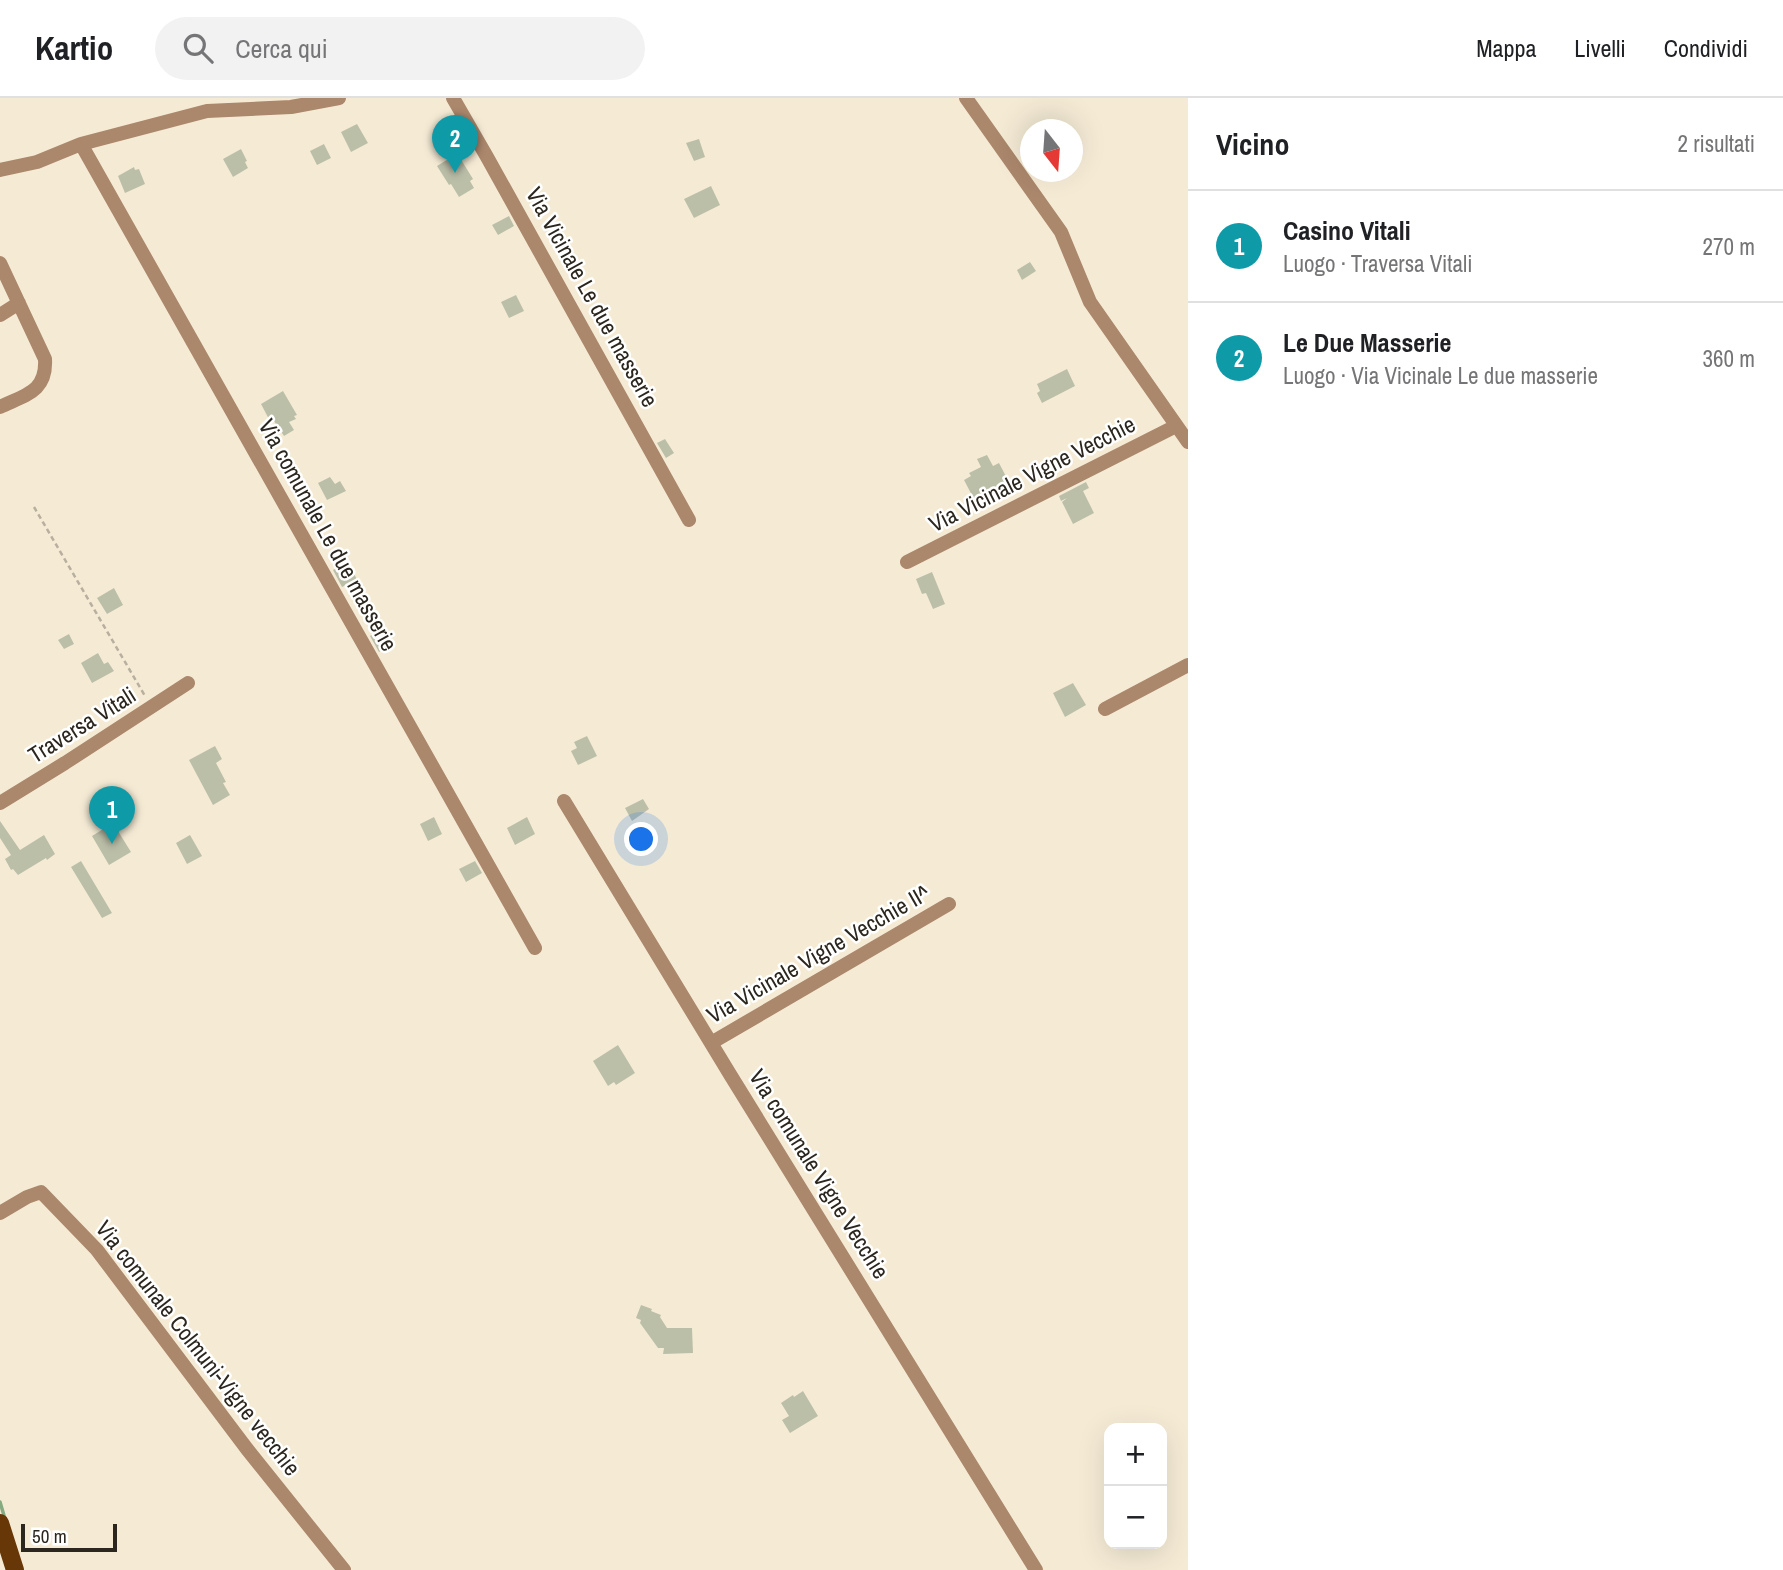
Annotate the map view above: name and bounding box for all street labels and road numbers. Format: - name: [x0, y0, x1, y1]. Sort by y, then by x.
- street label: Via Vicinale Le due masserie: [519, 181, 666, 412]
- street label: Via Vicinale Vigne Vecchie: [923, 408, 1140, 539]
- street label: Via comunale Le due masserie: [252, 413, 405, 656]
- street label: Traversa Vitali: [22, 679, 142, 770]
- street label: Via Vicinale Vigne Vecchie II^: [701, 877, 935, 1030]
- street label: Via comunale Vigne Vecchie: [742, 1063, 897, 1284]
- street label: Via comunale Colmuni-Vigne vecchie: [89, 1214, 308, 1482]

